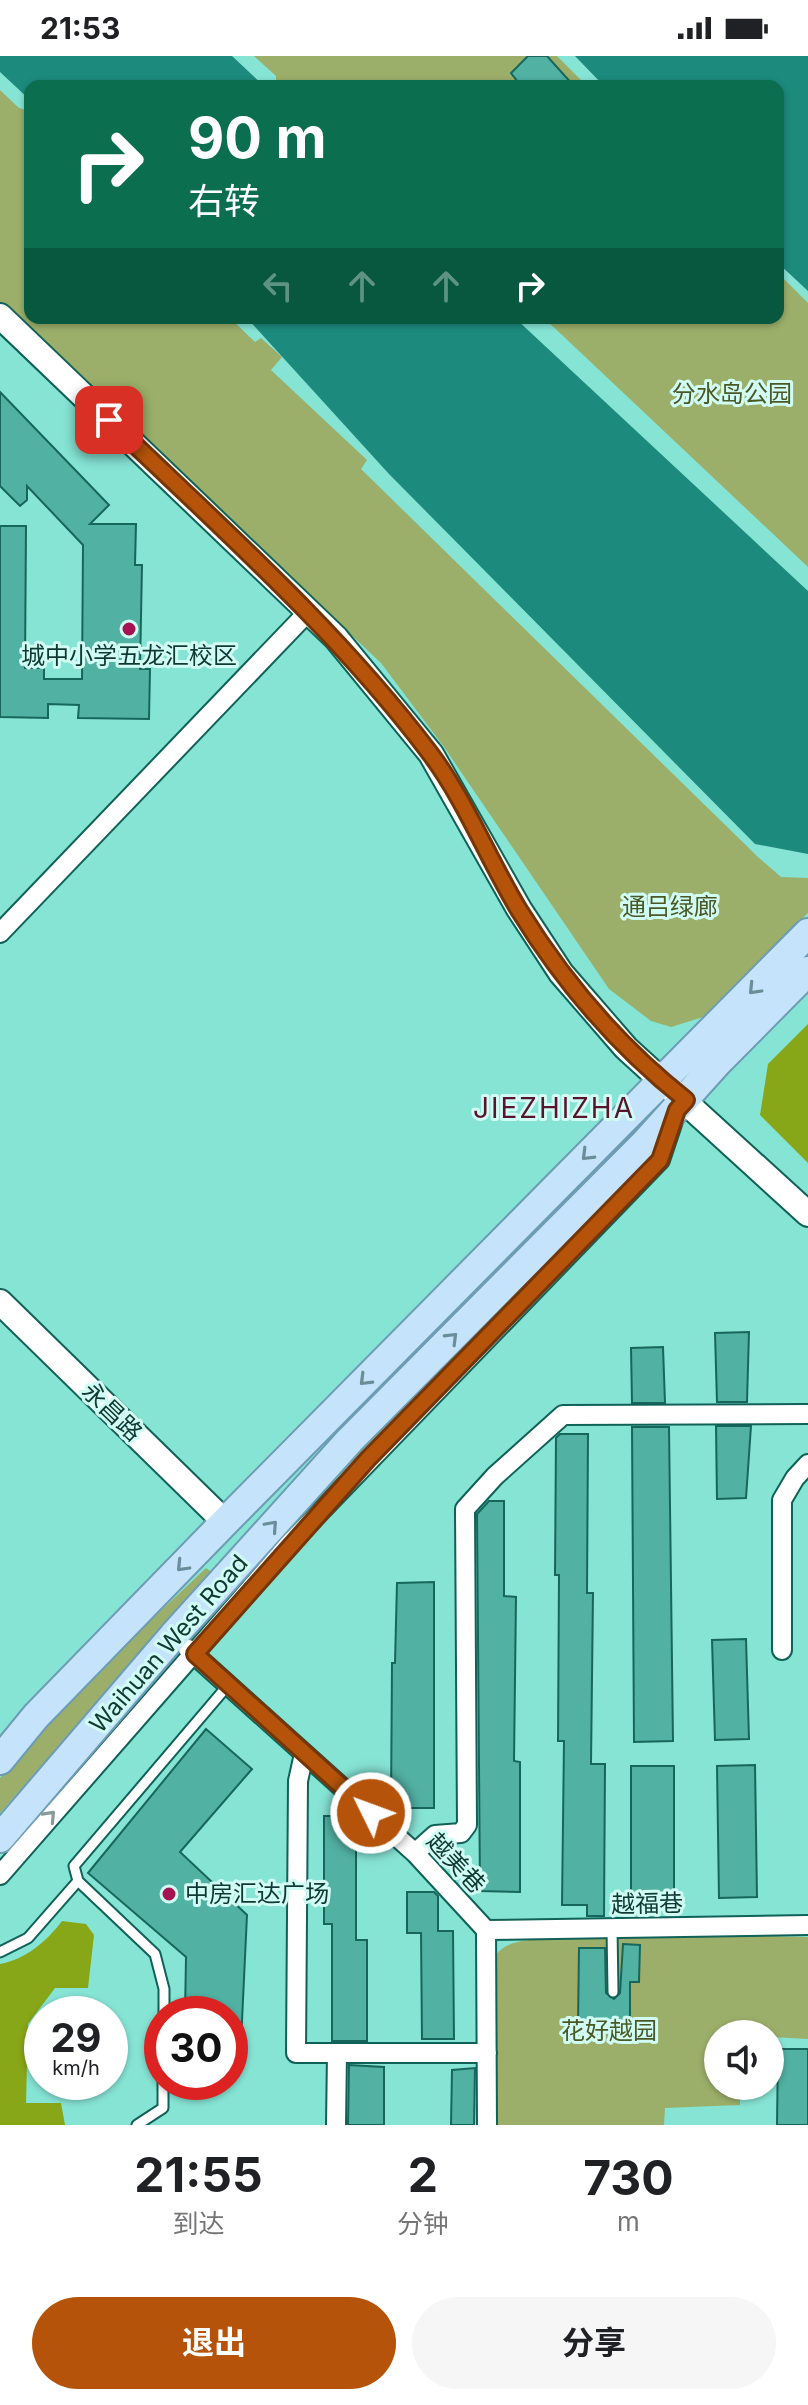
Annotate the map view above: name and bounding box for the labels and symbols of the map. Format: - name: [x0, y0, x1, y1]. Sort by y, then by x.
- park label: 分水岛公园: [672, 379, 792, 408]
- pin: [75, 386, 143, 454]
- marker: 城中小学五龙汇校区: [120, 620, 138, 638]
- place label: 城中小学五龙汇校区: [21, 641, 237, 670]
- park label: 通吕绿廊: [622, 892, 718, 921]
- one-way arrow: [748, 980, 763, 994]
- district label: JIEZHIZHA: [473, 1091, 635, 1125]
- one-way arrow: [582, 1146, 596, 1160]
- one-way arrow: [443, 1333, 457, 1347]
- one-way arrow: [360, 1371, 374, 1385]
- street label: 永昌路: [76, 1376, 148, 1447]
- one-way arrow: [263, 1521, 277, 1536]
- street label: Waihuan West Road: [84, 1549, 254, 1739]
- one-way arrow: [177, 1557, 192, 1571]
- position arrow: [329, 1771, 413, 1855]
- one-way arrow: [41, 1810, 55, 1825]
- street label: 越美巷: [421, 1826, 492, 1899]
- place label: 中房汇达广场: [185, 1879, 329, 1908]
- marker: 中房汇达广场: [160, 1885, 178, 1903]
- street label: 越福巷: [611, 1888, 683, 1919]
- speed limit sign: 30: [144, 1996, 248, 2100]
- park label: 花好越园: [561, 2016, 657, 2045]

